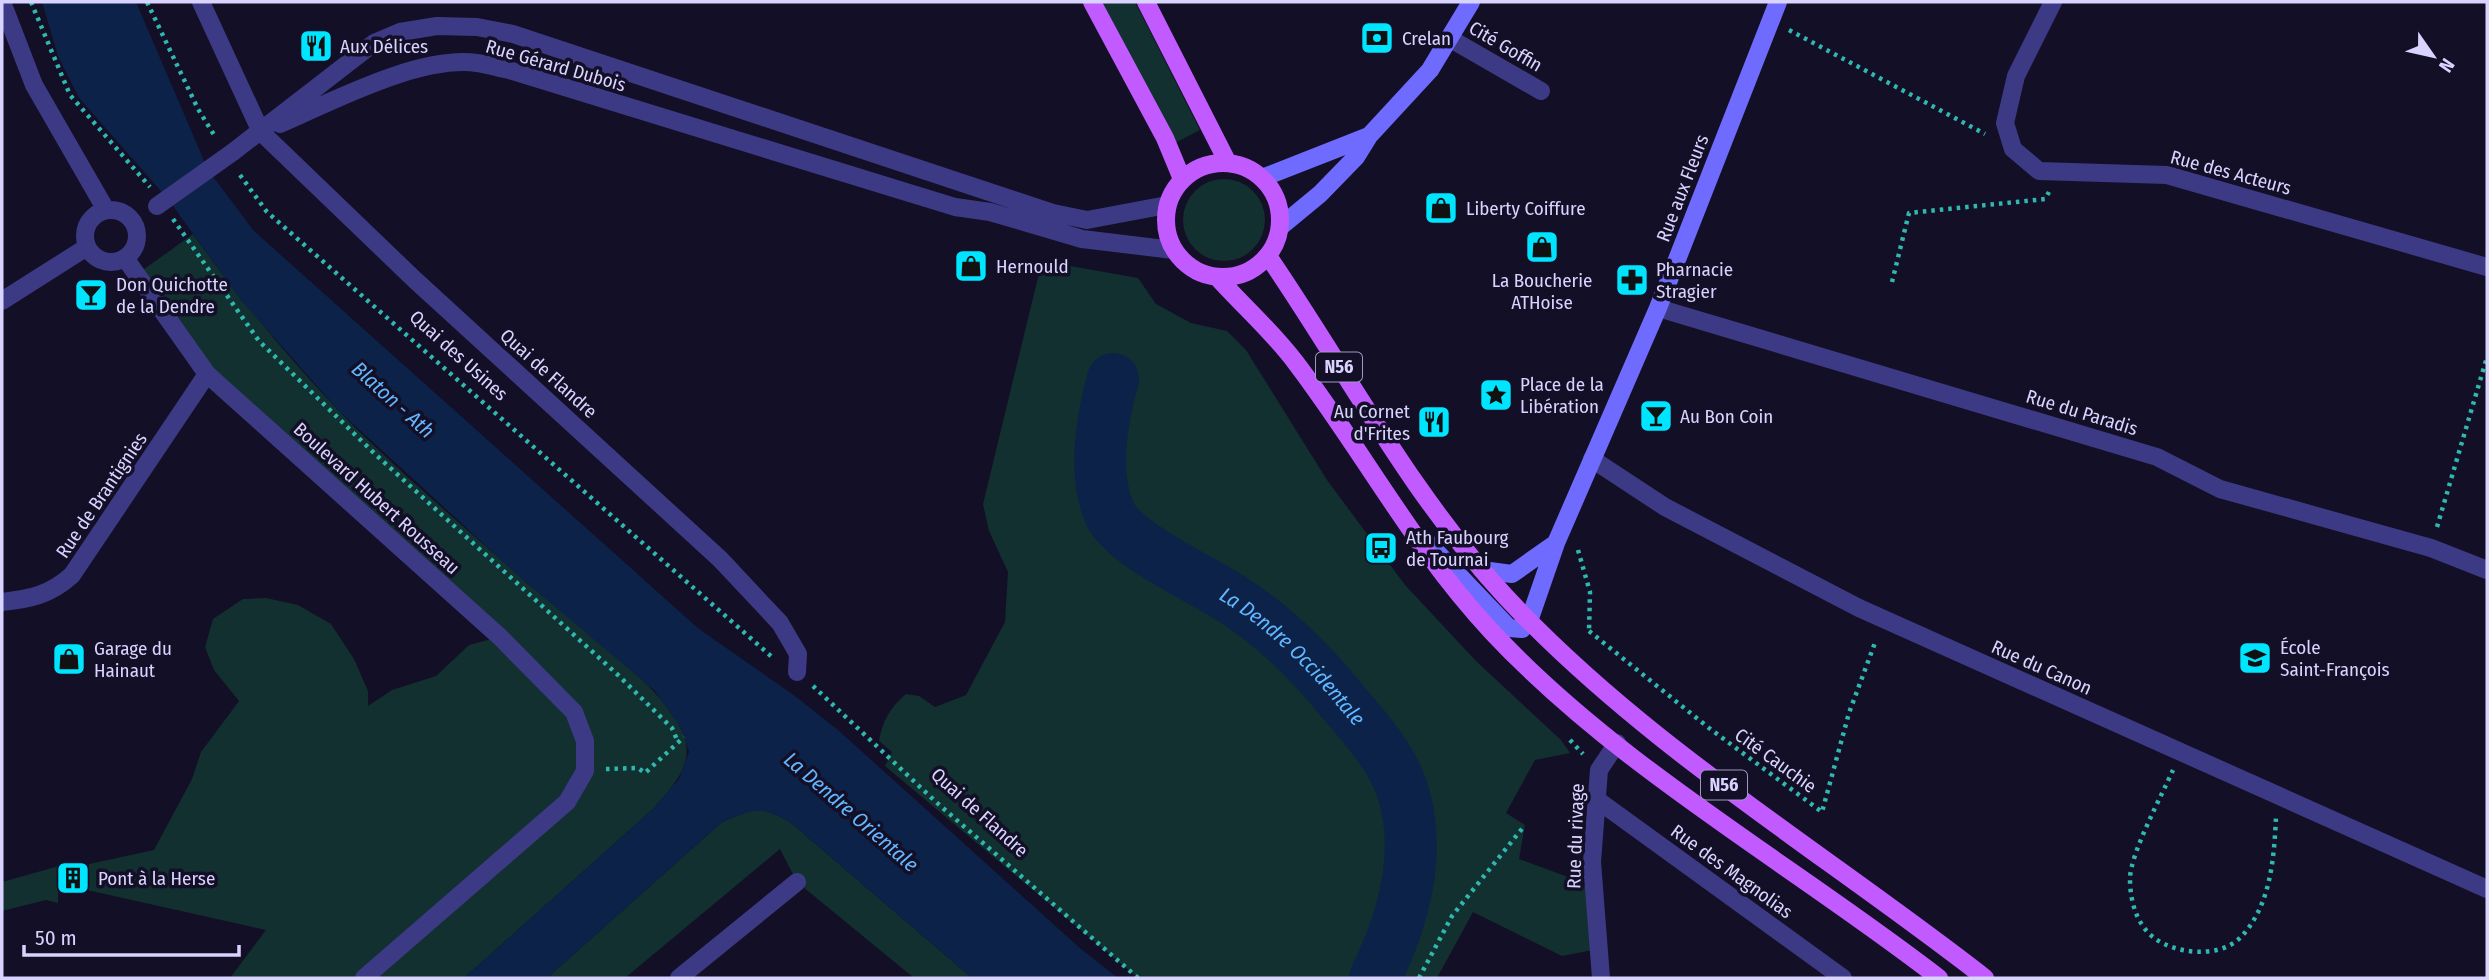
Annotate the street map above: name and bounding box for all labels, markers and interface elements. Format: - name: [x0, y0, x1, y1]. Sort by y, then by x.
- street label: Cité Goffin: [1465, 16, 1547, 77]
- bank icon: Crelan: [1358, 19, 1396, 57]
- north arrow: [2398, 21, 2468, 91]
- restaurant icon: Aux Délices: [297, 27, 335, 65]
- place label: Crelan: [1402, 27, 1451, 50]
- place label: Aux Délices: [340, 35, 428, 58]
- street label: Rue Gérard Dubois: [483, 35, 628, 96]
- text: N: [2434, 54, 2459, 76]
- street label: Rue aux Fleurs: [1651, 131, 1713, 245]
- street label: Rue des Acteurs: [2168, 145, 2294, 200]
- shop icon: Liberty Coiffure: [1422, 189, 1460, 227]
- place label: Liberty Coiffure: [1466, 197, 1586, 220]
- shop icon: La Boucherie ATHoise: [1523, 228, 1561, 266]
- shop icon: Hernould: [952, 247, 990, 285]
- place label: Hernould: [996, 255, 1069, 278]
- place label: Pharnacie Stragier: [1656, 258, 1733, 303]
- pharmacy icon: Pharnacie Stragier: [1613, 261, 1651, 299]
- place label: La Boucherie ATHoise: [1492, 269, 1592, 314]
- place label: Don Quichotte de la Dendre: [116, 273, 228, 318]
- bar icon: Don Quichotte de la Dendre: [72, 276, 110, 314]
- street label: Quai des Usines: [405, 305, 512, 405]
- street label: Quai de Flandre: [495, 324, 602, 423]
- road number: N56: [1316, 352, 1362, 382]
- water label: Blaton - Ath: [346, 356, 440, 444]
- place label: Place de la Libération: [1520, 373, 1604, 418]
- place icon: Place de la Libération: [1477, 376, 1515, 414]
- street label: Rue du Paradis: [2023, 385, 2140, 440]
- bar icon: Au Bon Coin: [1637, 397, 1675, 435]
- place label: Au Cornet d'Frites: [1334, 400, 1411, 445]
- restaurant icon: Au Cornet d'Frites: [1415, 403, 1453, 441]
- place label: Au Bon Coin: [1680, 405, 1773, 428]
- street label: Boulevard Hubert Rousseau: [289, 418, 464, 579]
- street label: Rue de Brantignies: [51, 428, 152, 562]
- place label: Ath Faubourg de Tournai: [1406, 526, 1509, 571]
- bus stop icon: Ath Faubourg de Tournai: [1362, 529, 1400, 567]
- water label: La Dendre Occidentale: [1215, 582, 1370, 731]
- street label: Rue du Canon: [1988, 635, 2096, 700]
- place label: École Saint-François: [2280, 636, 2390, 681]
- place label: Garage du Hainaut: [94, 637, 172, 682]
- school or university icon: École Saint-François: [2236, 639, 2274, 677]
- shop icon: Garage du Hainaut: [50, 640, 88, 678]
- street label: Cité Cauchie: [1730, 723, 1821, 798]
- water label: La Dendre Orientale: [778, 747, 924, 877]
- street label: Quai de Flandre: [926, 763, 1033, 862]
- road number: N56: [1701, 770, 1747, 800]
- street label: Rue du rivage: [1562, 783, 1589, 889]
- street label: Rue des Magnolias: [1666, 820, 1797, 923]
- building icon: Pont à la Herse: [54, 859, 92, 897]
- place label: Pont à la Herse: [98, 867, 215, 890]
- scale bar: [24, 914, 240, 958]
- text: 50 m: [35, 925, 77, 951]

